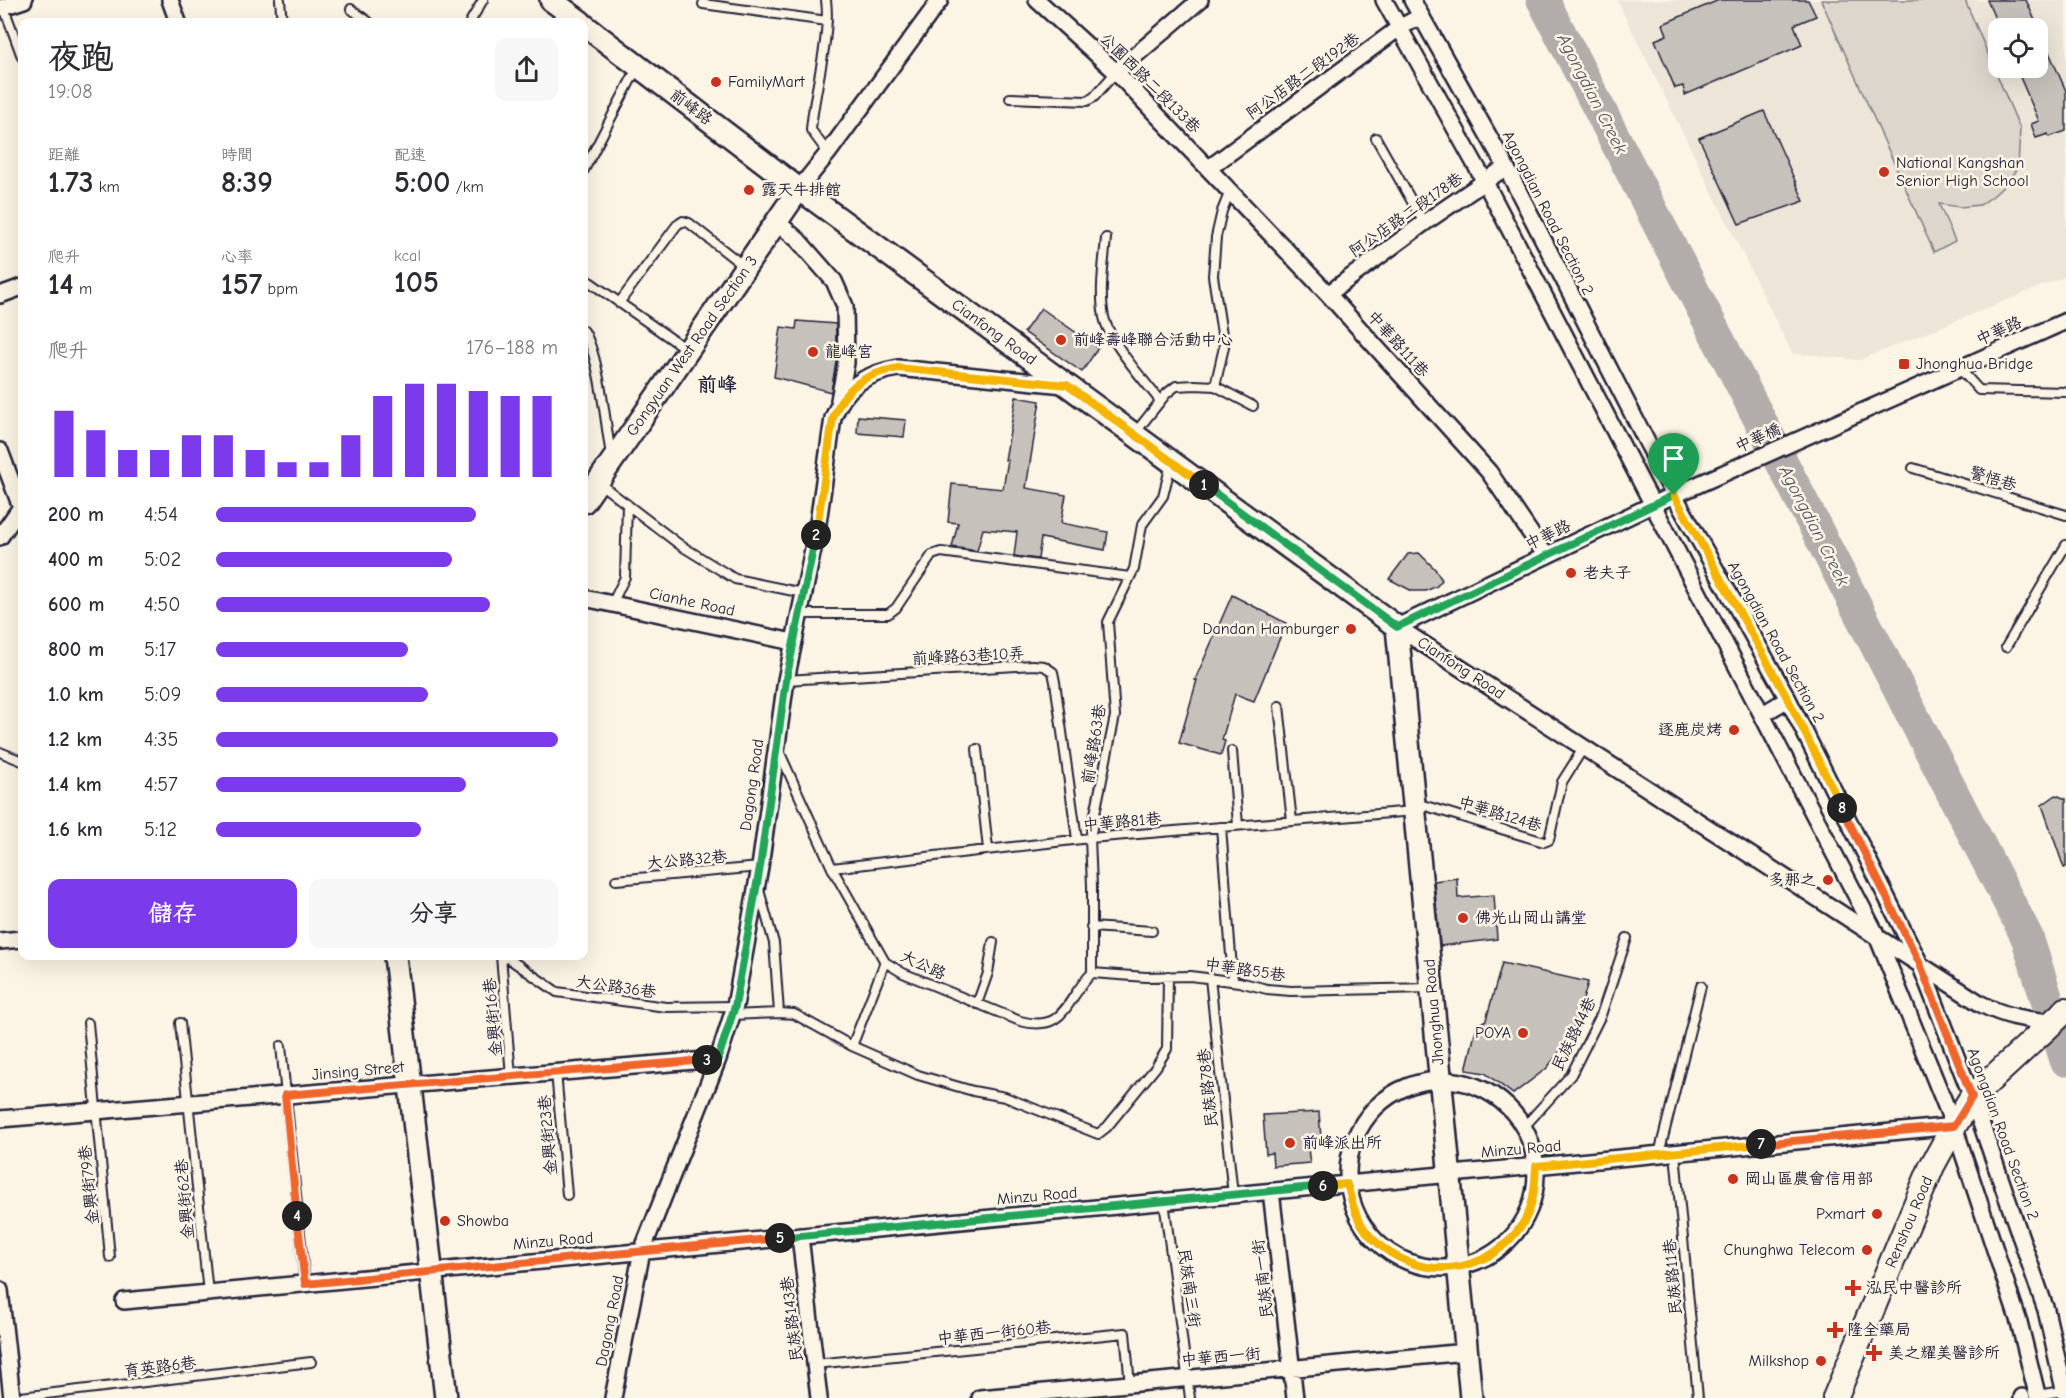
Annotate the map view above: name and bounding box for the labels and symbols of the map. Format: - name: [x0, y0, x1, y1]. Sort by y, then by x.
- street label: 公園西路二段133巷: [1096, 29, 1204, 137]
- street label: 阿公店路二段192巷: [1243, 29, 1363, 123]
- water label: Agongdian Creek: [1552, 29, 1631, 158]
- place label: FamilyMart: [728, 73, 805, 91]
- marker: FamilyMart: [709, 75, 723, 89]
- street label: 前峰路: [666, 85, 716, 129]
- street label: Agongdian Road Section 2: [1499, 128, 1597, 298]
- place label: National Kangshan Senior High School: [1896, 154, 2029, 190]
- marker: National Kangshan Senior High School: [1877, 165, 1891, 179]
- street label: 阿公店路二段178巷: [1346, 169, 1466, 261]
- place label: 露天牛排館: [761, 181, 841, 199]
- marker: 露天牛排館: [742, 183, 756, 197]
- street label: Gongyuan West Road Section 3: [623, 252, 761, 440]
- street label: Cianfong Road: [948, 295, 1040, 369]
- street label: 中華路111巷: [1364, 307, 1432, 381]
- street label: 中華路: [1973, 313, 2025, 349]
- place label: 前峰壽峰聯合活動中心: [1073, 331, 1233, 349]
- marker: 前峰壽峰聯合活動中心: [1054, 333, 1068, 347]
- place label: 龍峰宮: [825, 343, 873, 361]
- marker: 龍峰宮: [806, 345, 820, 359]
- place label: Jhonghua Bridge: [1916, 355, 2033, 373]
- marker: Jhonghua Bridge: [1897, 357, 1911, 371]
- district label: 前峰: [697, 373, 737, 396]
- street label: 中華橋: [1732, 420, 1784, 456]
- pin: [1648, 433, 1699, 495]
- water label: Agongdian Creek: [1774, 461, 1853, 590]
- street label: 警悟巷: [1967, 463, 2019, 495]
- pin: 1: [1189, 470, 1219, 500]
- street label: 中華路: [1522, 516, 1574, 554]
- pin: 2: [801, 520, 831, 550]
- street label: Agongdian Road Section 2: [1724, 558, 1828, 726]
- place label: 老夫子: [1583, 564, 1631, 582]
- marker: 老夫子: [1564, 566, 1578, 580]
- street label: Cianhe Road: [648, 584, 736, 620]
- place label: Dandan Hamburger: [1202, 620, 1340, 638]
- marker: Dandan Hamburger: [1344, 622, 1358, 636]
- street label: Cianfong Road: [1414, 633, 1508, 703]
- street label: 前峰路63巷10弄: [911, 644, 1025, 668]
- street label: 前峰路63巷: [1079, 703, 1109, 785]
- place label: 逐鹿炭烤: [1658, 721, 1722, 739]
- marker: 逐鹿炭烤: [1727, 723, 1741, 737]
- street label: Dagong Road: [737, 738, 767, 832]
- street label: 中華路124巷: [1456, 793, 1544, 835]
- pin: 8: [1827, 793, 1857, 823]
- street label: 中華路81巷: [1082, 810, 1162, 834]
- street label: 大公路32巷: [646, 848, 728, 872]
- place label: 多那之: [1768, 871, 1816, 889]
- marker: 多那之: [1821, 873, 1835, 887]
- place label: 佛光山岡山講堂: [1475, 909, 1587, 927]
- marker: 佛光山岡山講堂: [1456, 911, 1470, 925]
- street label: 大公路: [897, 947, 949, 983]
- street label: 中華路55巷: [1203, 955, 1287, 985]
- street label: Jhonghua Road: [1420, 958, 1448, 1066]
- street label: 大公路36巷: [575, 972, 657, 1002]
- street label: 金興街16巷: [481, 977, 505, 1057]
- street label: 民族路44巷: [1548, 994, 1600, 1074]
- place label: POYA: [1475, 1024, 1511, 1042]
- marker: POYA: [1516, 1026, 1530, 1040]
- pin: 3: [692, 1045, 722, 1075]
- street label: Agongdian Road Section 2: [1963, 1045, 2043, 1223]
- street label: 民族路78巷: [1195, 1047, 1221, 1129]
- street label: Jinsing Street: [311, 1058, 405, 1084]
- street label: 金興街23巷: [536, 1094, 560, 1176]
- pin: 7: [1746, 1129, 1776, 1159]
- place label: 前峰派出所: [1302, 1134, 1382, 1152]
- marker: 前峰派出所: [1283, 1136, 1297, 1150]
- street label: Minzu Road: [1480, 1137, 1562, 1161]
- street label: 金興街79巷: [76, 1144, 102, 1226]
- street label: 金興街62巷: [173, 1158, 197, 1240]
- place label: 岡山區農會信用部: [1745, 1170, 1873, 1188]
- pin: 6: [1308, 1171, 1338, 1201]
- marker: 岡山區農會信用部: [1726, 1172, 1740, 1186]
- street label: Renshou Road: [1882, 1173, 1936, 1271]
- street label: Minzu Road: [996, 1184, 1078, 1208]
- pin: 4: [282, 1201, 312, 1231]
- place label: Pxmart: [1816, 1205, 1865, 1223]
- marker: Pxmart: [1870, 1207, 1884, 1221]
- place label: Showba: [457, 1212, 509, 1230]
- marker: Showba: [438, 1214, 452, 1228]
- pin: 5: [765, 1223, 795, 1253]
- street label: Minzu Road: [512, 1229, 594, 1253]
- street label: 民族南一街: [1249, 1238, 1277, 1320]
- street label: 民族路11巷: [1661, 1238, 1685, 1316]
- place label: Chunghwa Telecom: [1724, 1241, 1855, 1259]
- marker: Chunghwa Telecom: [1860, 1243, 1874, 1257]
- street label: 民族南三街: [1175, 1247, 1203, 1329]
- street label: Dagong Road: [592, 1274, 628, 1368]
- street label: 民族路143巷: [778, 1275, 806, 1363]
- marker: 泓民中醫診所: [1844, 1279, 1862, 1297]
- place label: 泓民中醫診所: [1866, 1279, 1962, 1297]
- street label: 中華西一街60巷: [936, 1318, 1052, 1348]
- place label: 隆全藥局: [1847, 1321, 1911, 1339]
- marker: 隆全藥局: [1828, 1323, 1842, 1337]
- marker: 美之耀美醫診所: [1865, 1344, 1883, 1362]
- place label: 美之耀美醫診所: [1888, 1344, 2000, 1362]
- street label: 中華西一街: [1180, 1345, 1262, 1369]
- place label: Milkshop: [1749, 1352, 1809, 1370]
- street label: 育英路6巷: [123, 1354, 197, 1380]
- marker: Milkshop: [1814, 1354, 1828, 1368]

